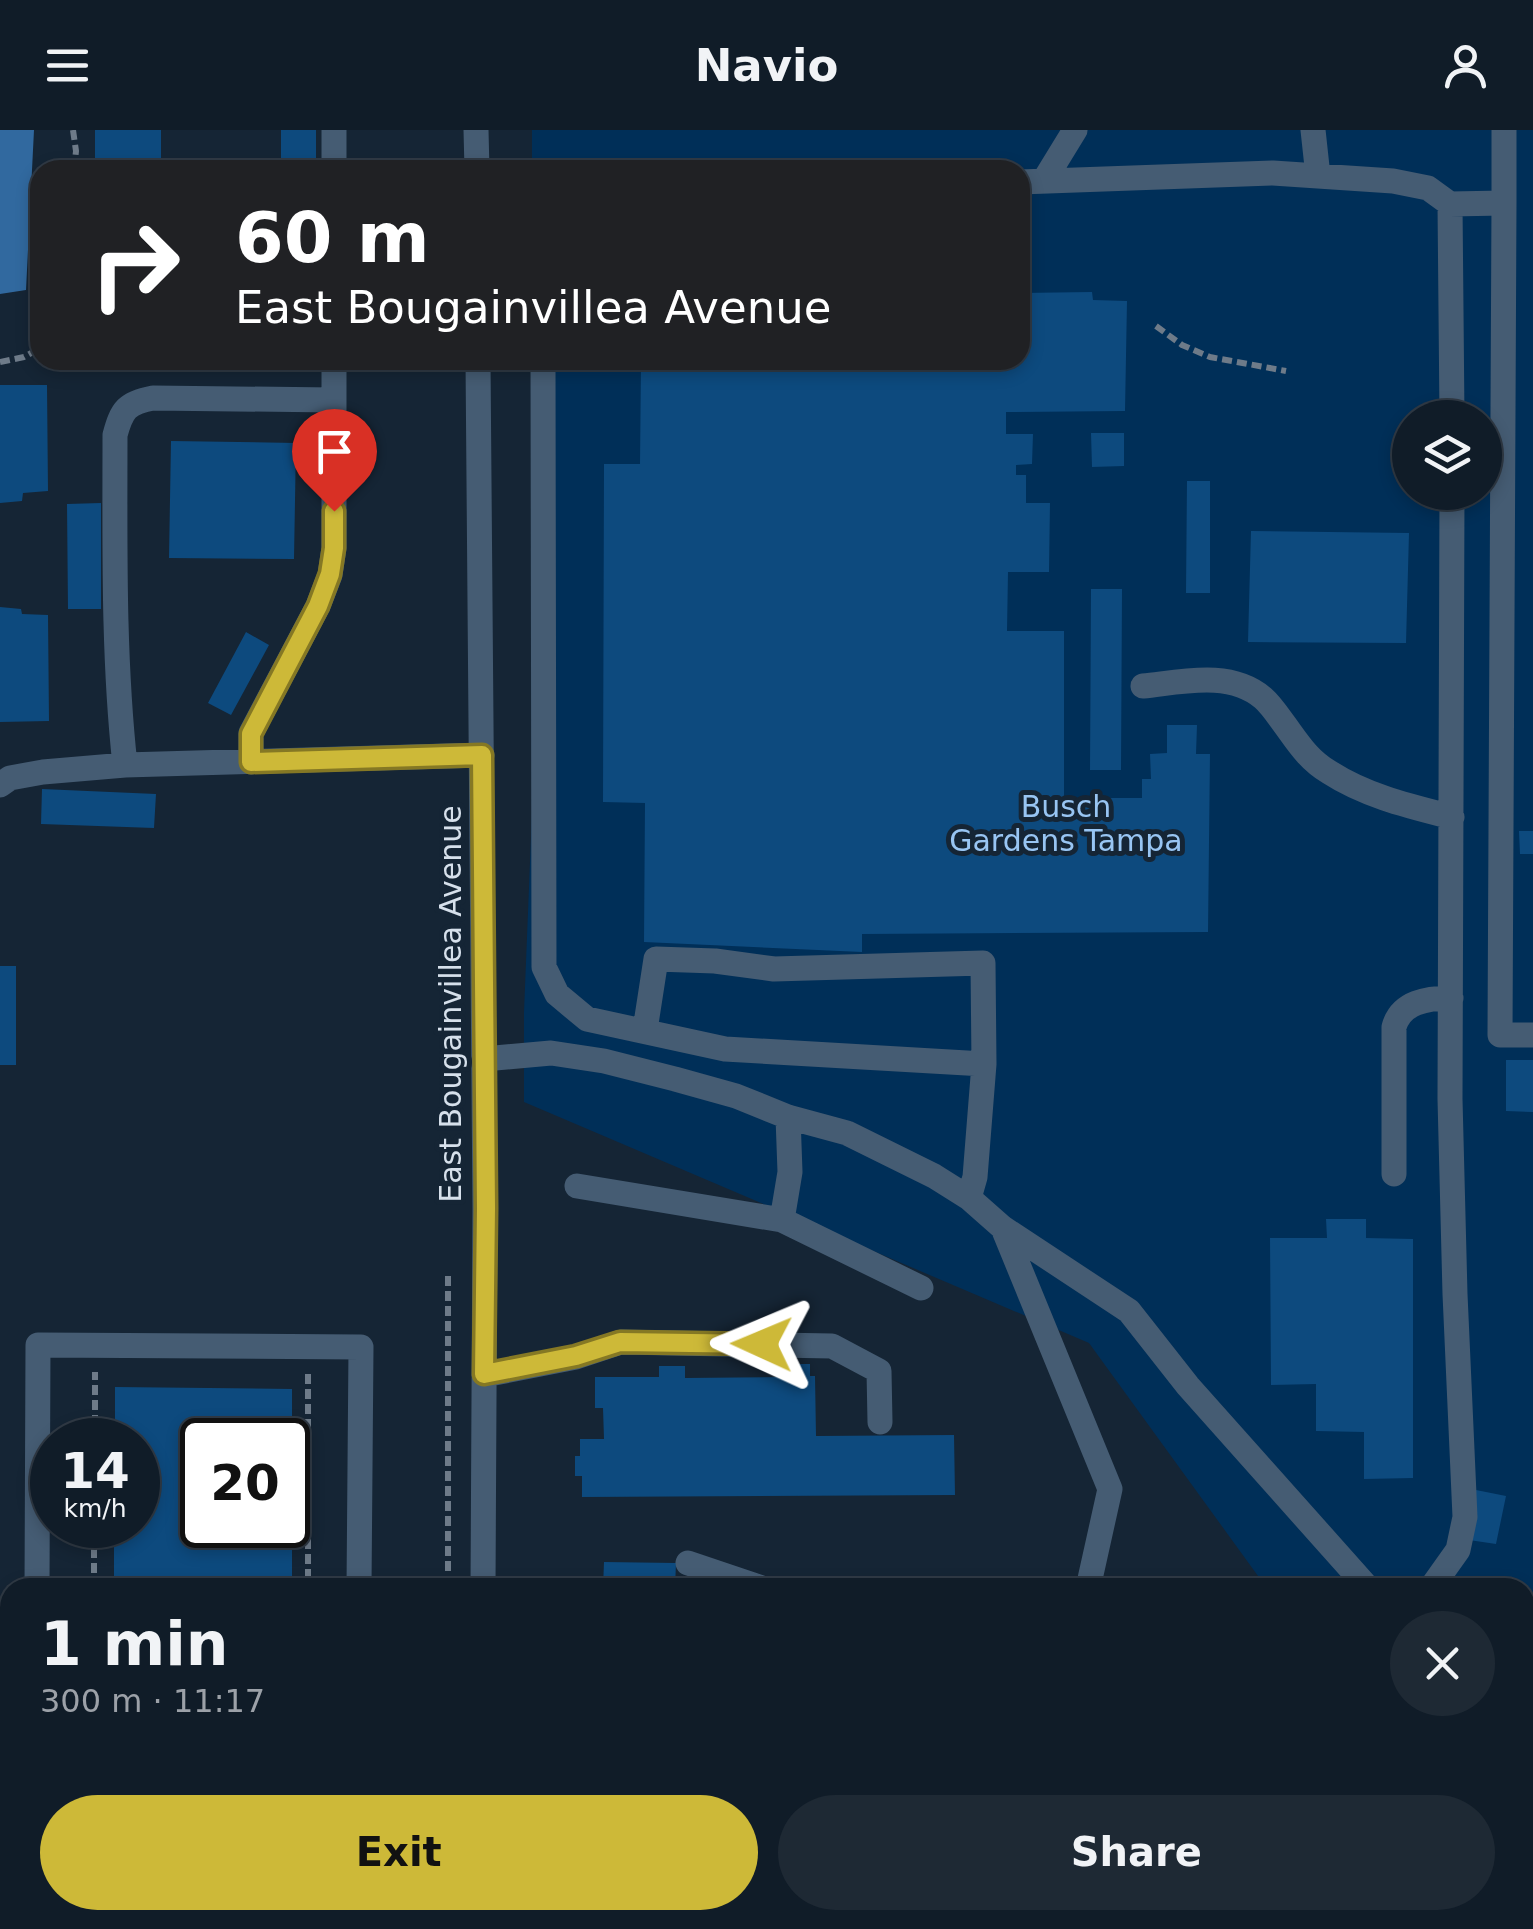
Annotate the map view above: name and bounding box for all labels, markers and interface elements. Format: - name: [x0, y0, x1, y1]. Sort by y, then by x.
- icon: menu: [40, 38, 95, 93]
- icon: person: [1438, 38, 1493, 93]
- text: Navio: [695, 39, 838, 92]
- text: 60 m: [235, 197, 430, 279]
- icon: right: [70, 200, 200, 330]
- text: East Bougainvillea Avenue: [235, 281, 831, 334]
- map controls: [1392, 400, 1502, 510]
- button: layers: [1392, 400, 1502, 510]
- pin: [292, 409, 377, 512]
- icon: arrive: [307, 424, 362, 479]
- park label: Busch Gardens Tampa: [949, 789, 1183, 858]
- street label: East Bougainvillea Avenue: [433, 805, 468, 1203]
- position arrow: [710, 1292, 814, 1396]
- speed limit sign: 20: [180, 1418, 310, 1548]
- text: 14: [60, 1442, 130, 1500]
- text: km/h: [63, 1494, 127, 1523]
- text: 1 min: [40, 1609, 228, 1679]
- button: close: [1390, 1611, 1495, 1716]
- text: 300 m · 11:17: [40, 1682, 265, 1720]
- button: Exit: [40, 1795, 758, 1910]
- button: Share: [778, 1795, 1495, 1910]

